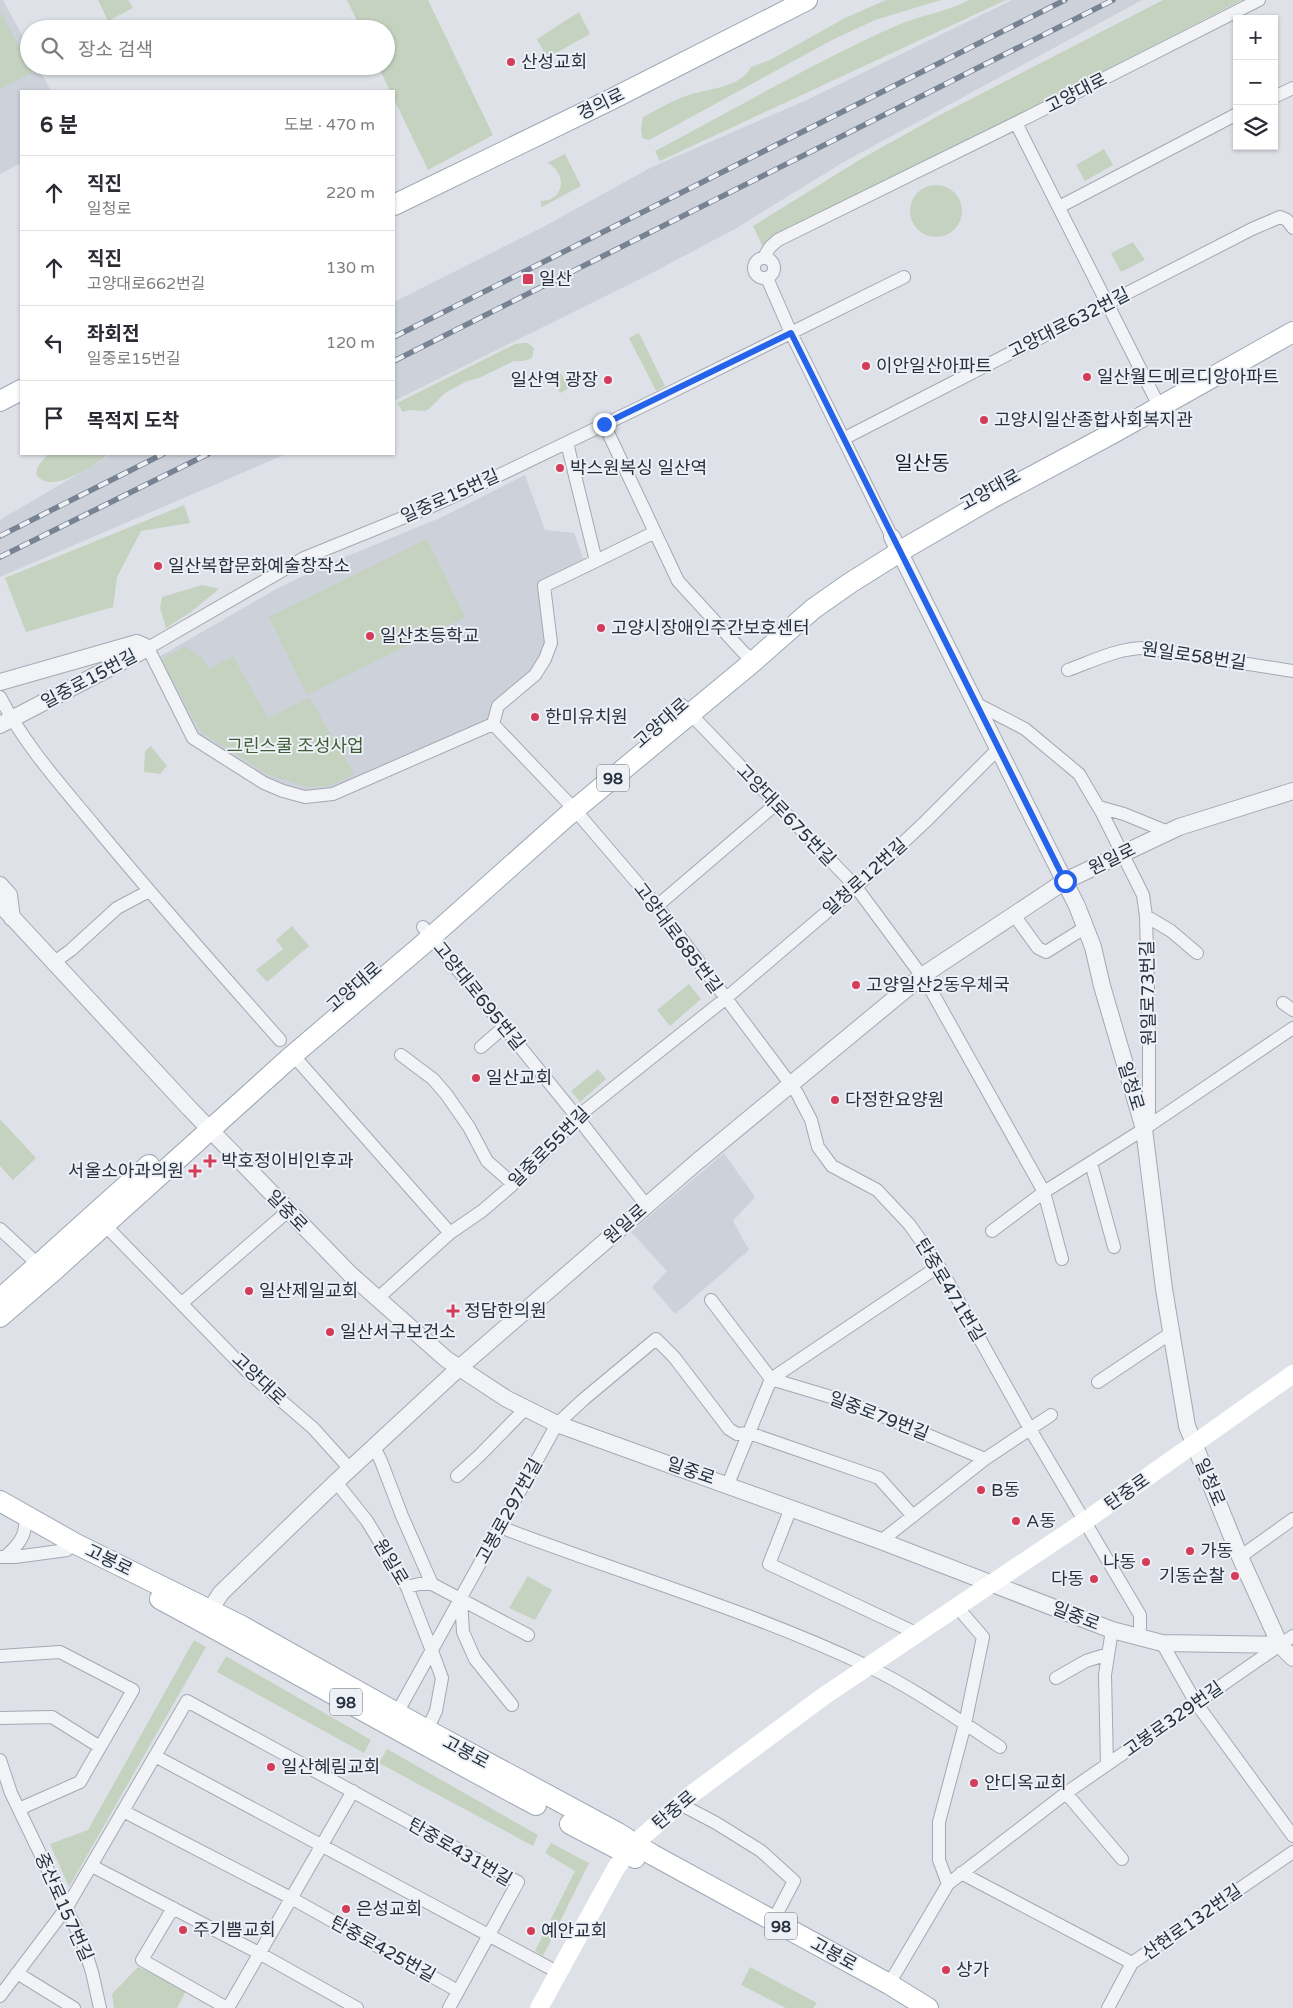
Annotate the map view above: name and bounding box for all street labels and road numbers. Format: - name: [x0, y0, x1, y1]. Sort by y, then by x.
- street label: 고양대로: [1041, 68, 1111, 118]
- street label: 경의로: [574, 83, 628, 125]
- street label: 고양대로632번길: [1005, 283, 1133, 363]
- street label: 고양대로: [956, 464, 1024, 516]
- street label: 일중로15번길: [397, 465, 503, 527]
- street label: 원일로58번길: [1140, 638, 1248, 674]
- street label: 일중로15번길: [37, 645, 141, 713]
- street label: 고양대로: [629, 693, 693, 753]
- street label: 고양대로675번길: [732, 759, 840, 871]
- road number: 98: [597, 764, 629, 791]
- street label: 일청로12번길: [818, 834, 912, 920]
- street label: 원일로: [1085, 838, 1139, 880]
- street label: 고양대로685번길: [629, 878, 727, 998]
- street label: 고양대로695번길: [429, 937, 529, 1055]
- street label: 원일로73번길: [1136, 940, 1160, 1046]
- street label: 고양대로: [322, 957, 386, 1017]
- street label: 일청로: [1113, 1059, 1149, 1113]
- street label: 일중로55번길: [504, 1102, 594, 1192]
- street label: 일중로: [262, 1185, 312, 1237]
- street label: 원일로: [599, 1199, 651, 1249]
- street label: 탄중로471번길: [911, 1234, 989, 1346]
- street label: 고양대로: [227, 1348, 291, 1410]
- street label: 일중로79번길: [826, 1387, 932, 1445]
- street label: 일중로: [664, 1453, 718, 1489]
- street label: 고봉로297번길: [471, 1455, 547, 1567]
- street label: 일청로: [1190, 1455, 1230, 1509]
- street label: 탄중로: [1100, 1469, 1154, 1515]
- street label: 원일로: [369, 1535, 413, 1589]
- street label: 고봉로: [82, 1539, 136, 1581]
- street label: 일중로: [1049, 1597, 1103, 1635]
- street label: 고봉로329번길: [1119, 1677, 1227, 1761]
- road number: 98: [330, 1688, 362, 1715]
- street label: 고봉로: [439, 1731, 493, 1773]
- street label: 탄중로: [648, 1786, 700, 1834]
- street label: 탄중로431번길: [404, 1813, 516, 1891]
- street label: 중산로157번길: [30, 1849, 98, 1965]
- street label: 산현로132번길: [1138, 1880, 1246, 1964]
- street label: 탄중로425번길: [327, 1911, 439, 1987]
- road number: 98: [765, 1912, 797, 1940]
- street label: 고봉로: [807, 1932, 861, 1976]

